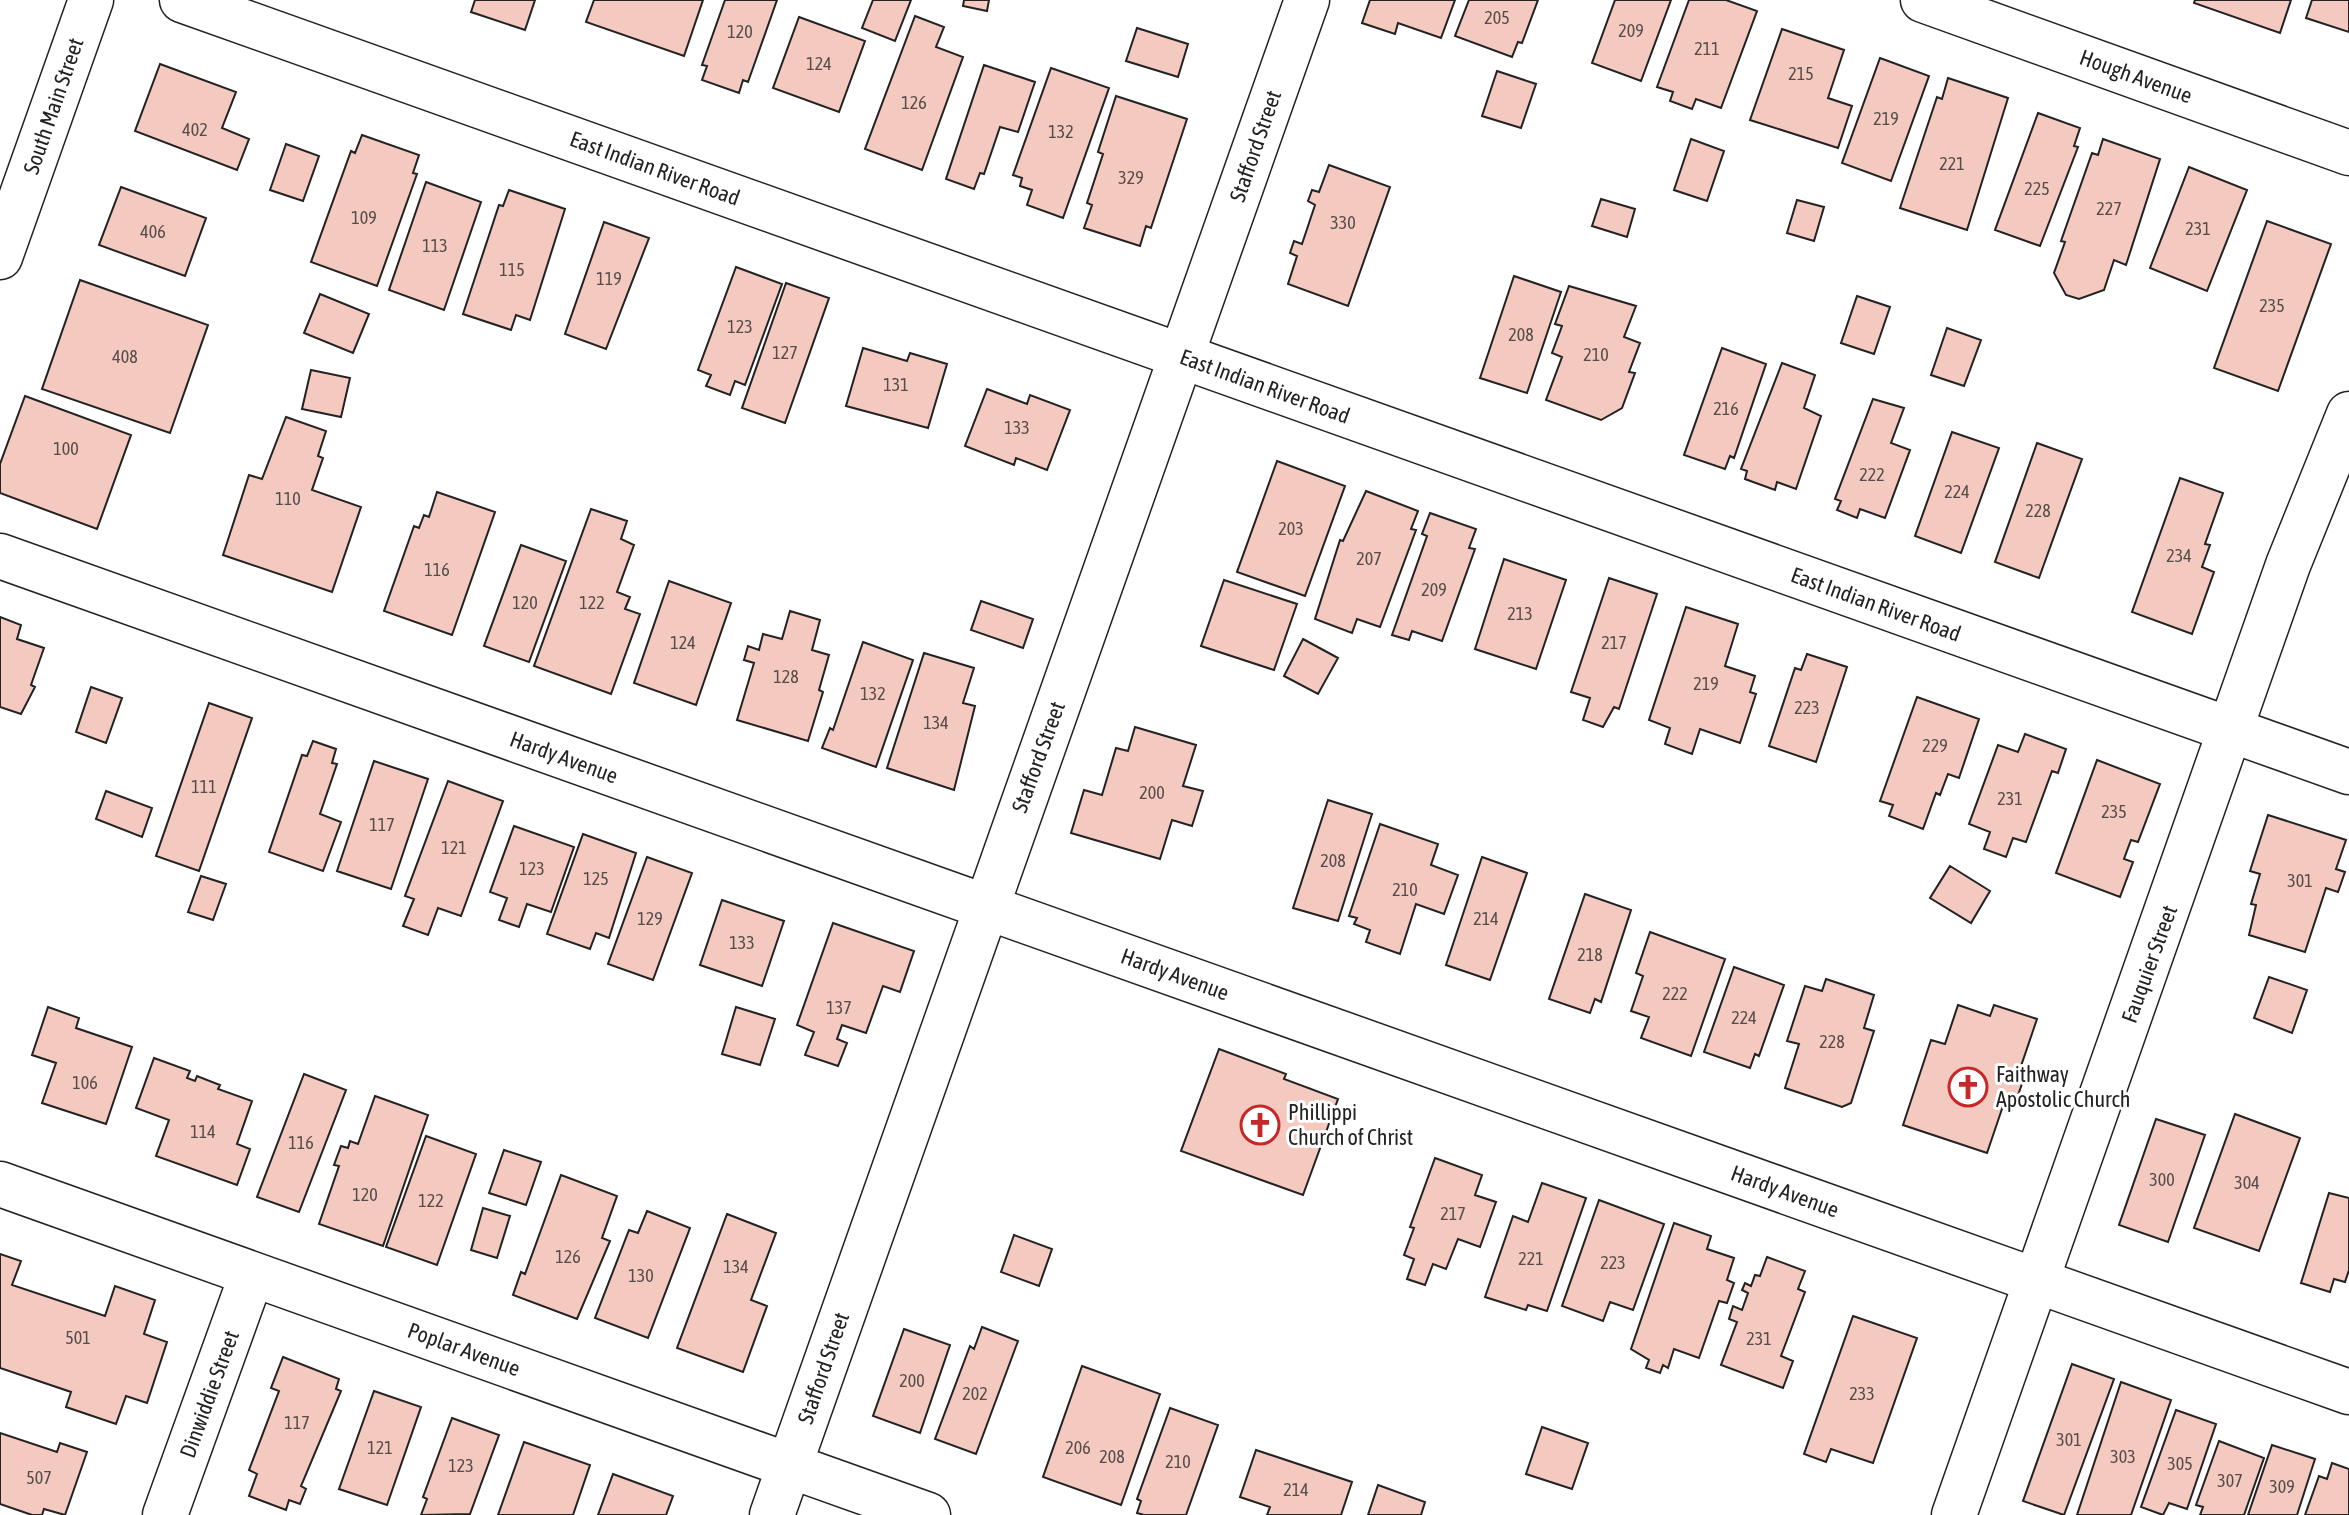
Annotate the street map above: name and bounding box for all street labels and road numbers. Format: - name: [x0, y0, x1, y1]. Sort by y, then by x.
- street label: South Main Street: [18, 35, 88, 177]
- street label: Hough Avenue: [2076, 44, 2196, 108]
- street label: Stafford Street: [1224, 87, 1286, 205]
- street label: East Indian River Road: [567, 125, 743, 211]
- street label: East Indian River Road: [1177, 343, 1353, 429]
- street label: East Indian River Road: [1788, 561, 1964, 647]
- street label: Stafford Street: [1006, 698, 1070, 816]
- street label: Hardy Avenue: [507, 725, 622, 789]
- street label: Fauquier Street: [2116, 902, 2182, 1026]
- street label: Hardy Avenue: [1118, 942, 1233, 1006]
- street label: Hardy Avenue: [1728, 1159, 1843, 1223]
- street label: Stafford Street: [792, 1309, 854, 1427]
- street label: Poplar Avenue: [404, 1317, 524, 1381]
- street label: Dinwiddie Street: [174, 1327, 244, 1461]

